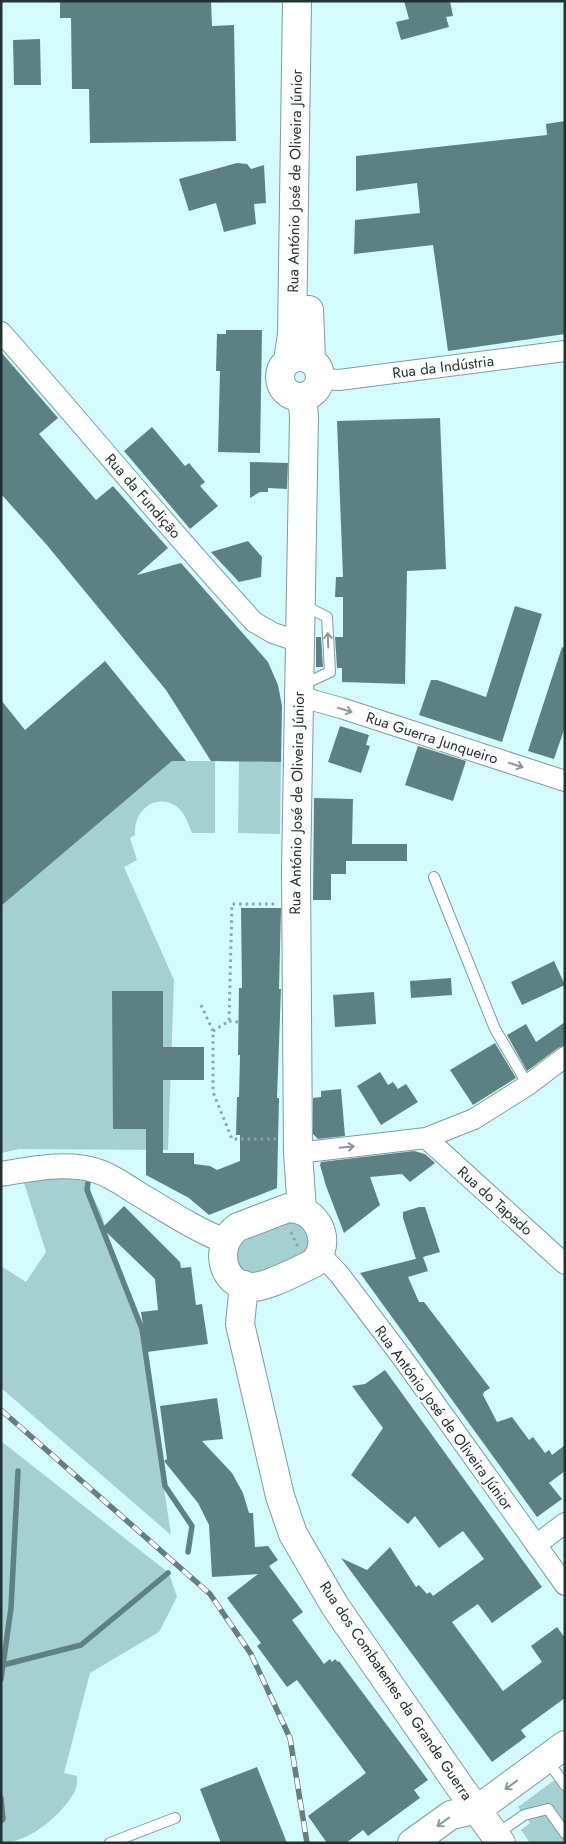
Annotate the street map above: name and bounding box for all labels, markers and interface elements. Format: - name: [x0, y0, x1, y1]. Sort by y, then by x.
- street label: Rua António José de Oliveira Júnior: [282, 68, 308, 293]
- street label: Rua da Indústria: [391, 350, 495, 384]
- street label: Rua da Fundição: [100, 449, 186, 543]
- one-way arrow: [324, 633, 333, 649]
- street label: Rua António José de Oliveira Júnior: [284, 690, 310, 915]
- one-way arrow: [337, 705, 353, 715]
- street label: Rua Guerra Junqueiro: [363, 706, 501, 770]
- one-way arrow: [508, 761, 524, 770]
- one-way arrow: [338, 1142, 354, 1152]
- street label: Rua do Tapado: [453, 1161, 537, 1241]
- street label: Rua António José de Oliveira Júnior: [369, 1321, 519, 1516]
- street label: Rua dos Combatentes da Grande Guerra: [314, 1577, 478, 1805]
- one-way arrow: [505, 1779, 519, 1790]
- one-way arrow: [437, 1816, 450, 1827]

